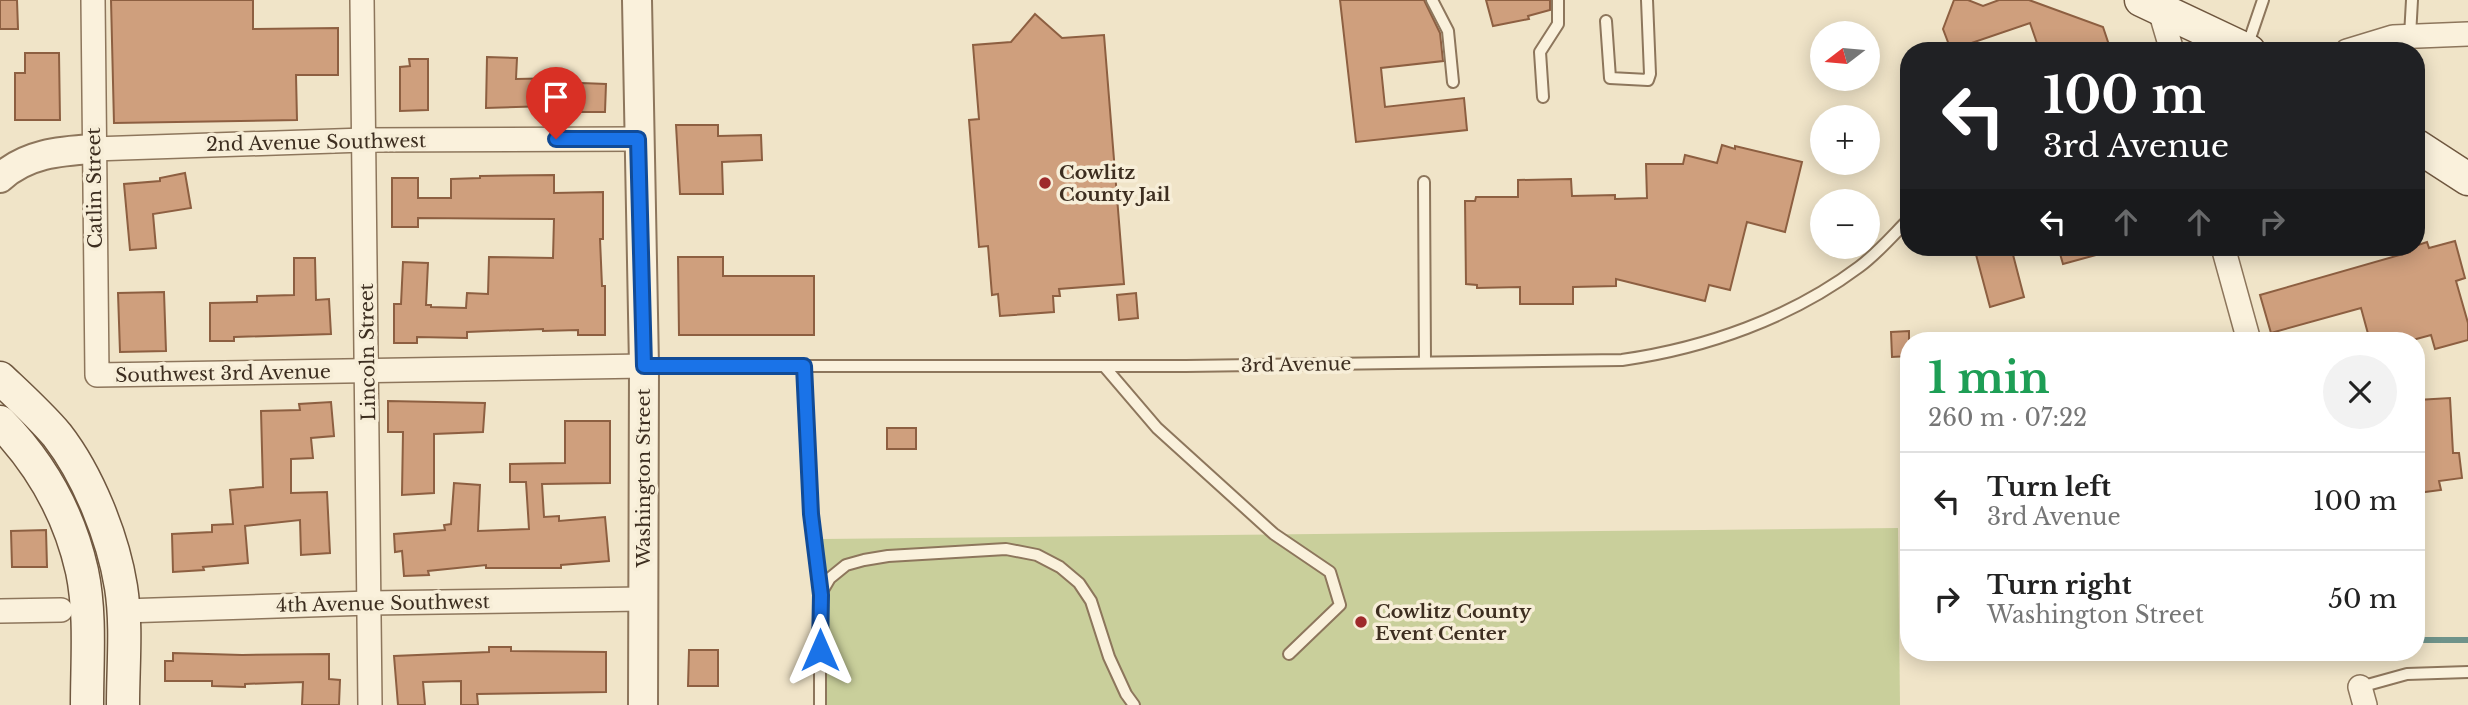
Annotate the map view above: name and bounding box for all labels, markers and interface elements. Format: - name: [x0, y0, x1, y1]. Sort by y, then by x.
- north arrow: [1810, 21, 1880, 91]
- map controls: [1810, 21, 1880, 259]
- text: 100 m: [2043, 65, 2206, 126]
- pin: [526, 67, 586, 139]
- icon: left: [1928, 70, 2019, 161]
- icon: arrive: [537, 78, 575, 116]
- button: +: [1810, 105, 1880, 175]
- street label: Catlin Street: [82, 126, 107, 249]
- text: 3rd Avenue: [2043, 126, 2229, 166]
- street label: 2nd Avenue Southwest: [206, 129, 427, 156]
- place label: Cowlitz County Jail: [1059, 161, 1170, 206]
- marker: Cowlitz County Jail: [1037, 175, 1053, 191]
- button: −: [1810, 189, 1880, 259]
- icon: left: [2034, 203, 2072, 241]
- icon: ahead: [2107, 203, 2145, 241]
- icon: ahead: [2180, 203, 2218, 241]
- icon: right: [2253, 203, 2291, 241]
- street label: Lincoln Street: [355, 282, 380, 421]
- street label: 3rd Avenue: [1241, 352, 1351, 377]
- text: 1 min: [1928, 352, 2050, 404]
- button: close: [2323, 355, 2397, 429]
- street label: Southwest 3rd Avenue: [115, 360, 331, 387]
- street label: Washington Street: [632, 388, 655, 569]
- text: 260 m · 07:22: [1928, 404, 2087, 432]
- text: Turn left: [1987, 471, 2111, 503]
- icon: left: [1928, 482, 1966, 520]
- text: 100 m: [2313, 485, 2397, 517]
- text: 3rd Avenue: [1987, 503, 2121, 531]
- text: Turn right: [1987, 569, 2132, 601]
- icon: right: [1928, 580, 1966, 618]
- text: 50 m: [2328, 583, 2397, 615]
- street label: 4th Avenue Southwest: [276, 590, 491, 617]
- place label: Cowlitz County Event Center: [1375, 600, 1532, 645]
- text: Washington Street: [1987, 601, 2204, 629]
- position arrow: [783, 613, 857, 687]
- marker: Cowlitz County Event Center: [1353, 614, 1369, 630]

